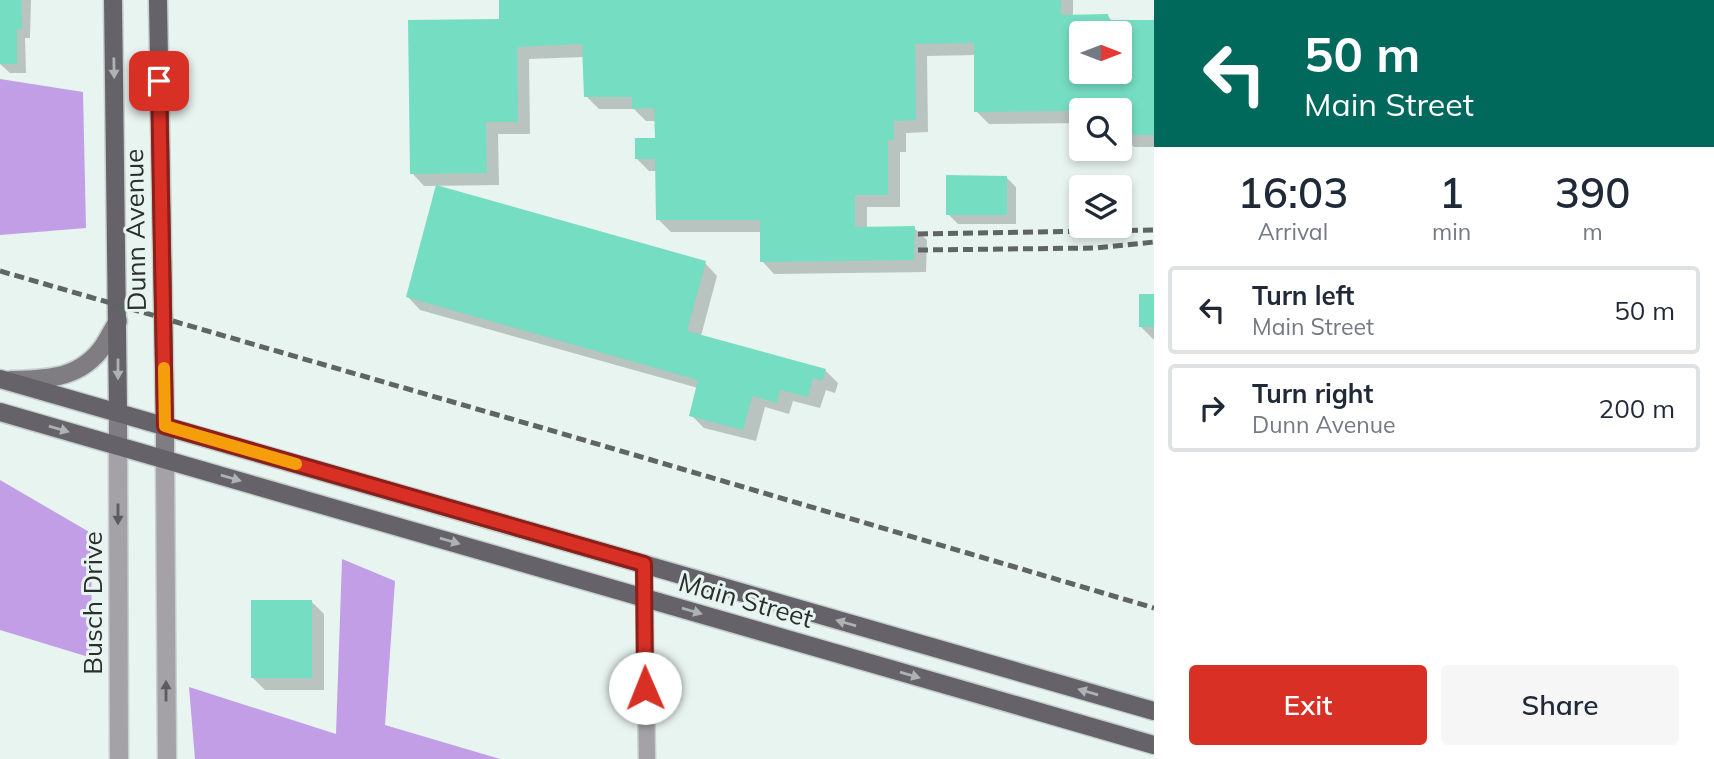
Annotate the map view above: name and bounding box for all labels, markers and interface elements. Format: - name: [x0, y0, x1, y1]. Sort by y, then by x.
- north arrow: [1069, 21, 1132, 84]
- map controls: [1069, 21, 1132, 238]
- text: 50 m: [1304, 23, 1420, 84]
- icon: left: [1189, 28, 1280, 119]
- pin: [129, 51, 189, 111]
- one-way arrow: [108, 57, 120, 79]
- icon: arrive: [140, 62, 178, 100]
- text: Main Street: [1304, 84, 1474, 124]
- button: search: [1069, 98, 1132, 161]
- street label: Dunn Avenue: [117, 149, 153, 311]
- text: 16:03: [1238, 166, 1348, 219]
- text: 1: [1439, 166, 1464, 219]
- text: 390: [1555, 166, 1630, 219]
- button: layers: [1069, 175, 1132, 238]
- text: Arrival: [1258, 217, 1328, 246]
- text: min: [1432, 217, 1471, 246]
- text: m: [1582, 217, 1603, 246]
- text: Turn left: [1252, 279, 1354, 312]
- icon: left: [1193, 291, 1231, 329]
- text: 50 m: [1614, 294, 1675, 327]
- text: Main Street: [1252, 312, 1374, 341]
- one-way arrow: [112, 358, 124, 380]
- text: Turn right: [1252, 377, 1373, 410]
- icon: right: [1193, 389, 1231, 427]
- text: 200 m: [1599, 392, 1675, 425]
- text: Dunn Avenue: [1252, 410, 1396, 439]
- one-way arrow: [49, 424, 70, 434]
- one-way arrow: [220, 473, 242, 484]
- one-way arrow: [112, 503, 124, 525]
- street label: Busch Drive: [76, 531, 109, 675]
- one-way arrow: [439, 537, 460, 547]
- street label: Main Street: [675, 565, 817, 635]
- one-way arrow: [681, 607, 702, 617]
- one-way arrow: [835, 617, 856, 627]
- position arrow: [608, 651, 682, 725]
- button: Exit: [1189, 665, 1427, 745]
- button: Share: [1441, 665, 1679, 745]
- one-way arrow: [900, 670, 921, 680]
- one-way arrow: [160, 680, 172, 702]
- one-way arrow: [1077, 686, 1099, 697]

